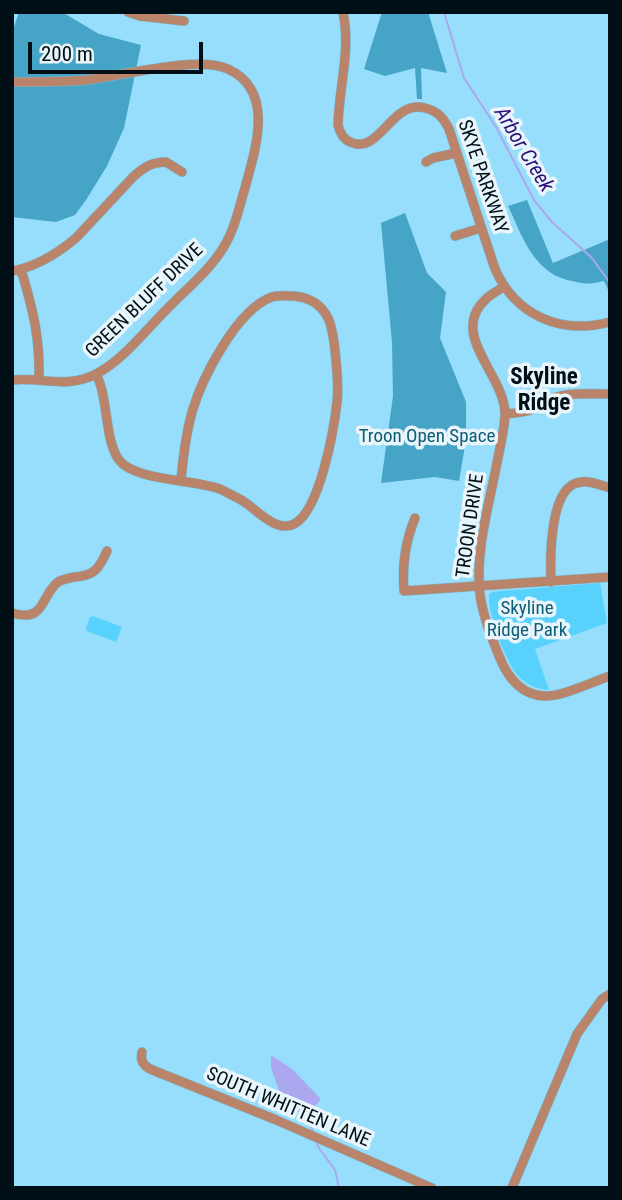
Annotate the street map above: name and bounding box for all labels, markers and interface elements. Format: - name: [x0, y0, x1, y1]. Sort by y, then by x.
- scale bar: [32, 28, 206, 72]
- text: 200 m: [41, 42, 93, 66]
- water label: Arbor Creek: [488, 103, 558, 197]
- street label: SKYE PARKWAY: [452, 117, 512, 237]
- street label: GREEN BLUFF DRIVE: [82, 239, 208, 363]
- district label: Skyline Ridge: [510, 364, 578, 418]
- park label: Troon Open Space: [359, 426, 495, 448]
- street label: TROON DRIVE: [452, 473, 490, 579]
- park label: Skyline Ridge Park: [487, 598, 567, 642]
- street label: SOUTH WHITTEN LANE: [203, 1063, 373, 1153]

